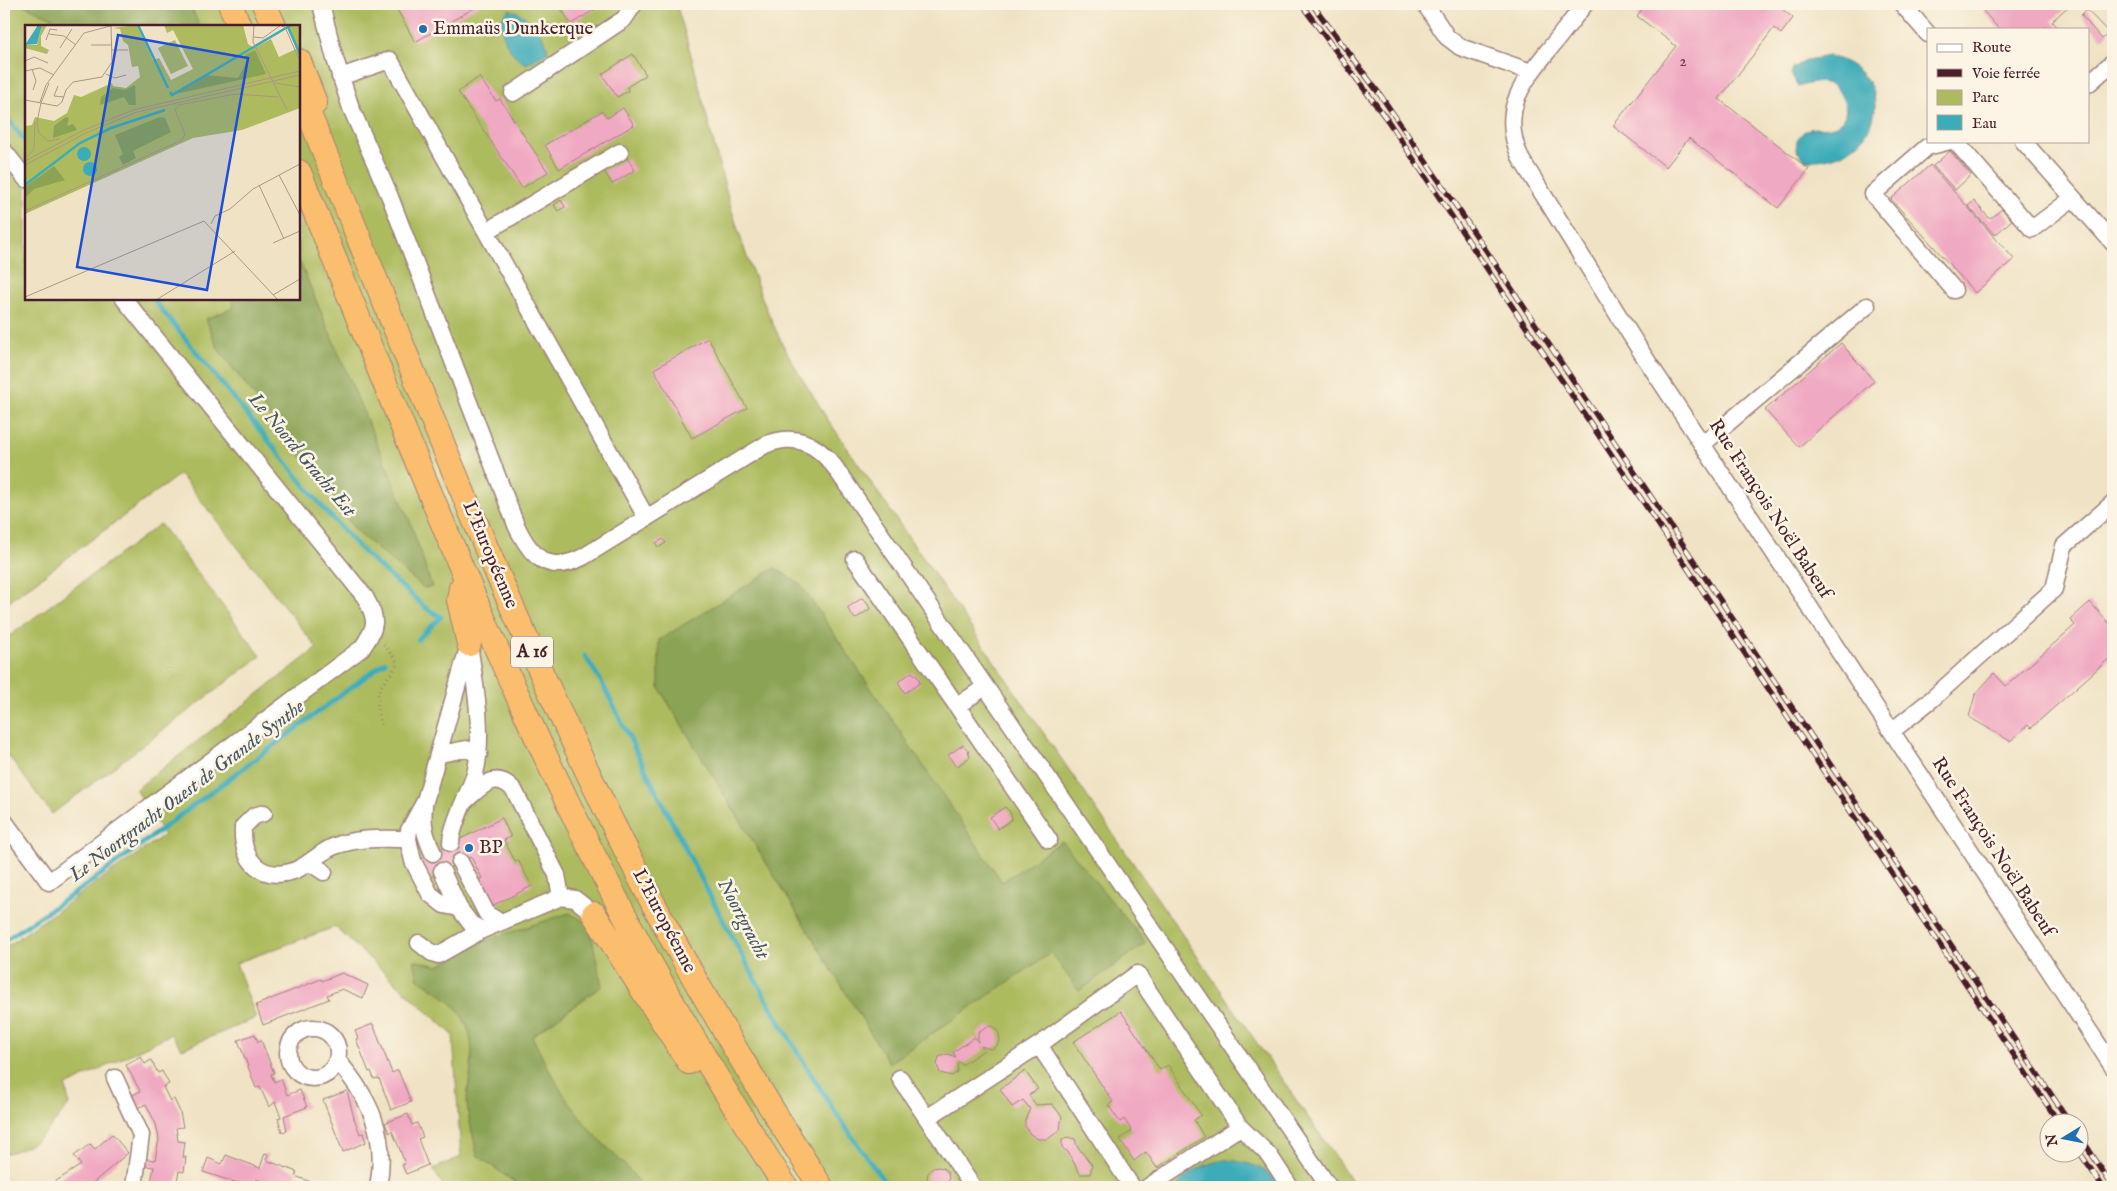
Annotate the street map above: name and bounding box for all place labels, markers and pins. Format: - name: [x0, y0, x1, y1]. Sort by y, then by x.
- place label: Emmaüs Dunkerque: [433, 17, 594, 41]
- marker: Emmaüs Dunkerque: [417, 23, 429, 35]
- place label: BP: [479, 836, 502, 860]
- marker: BP: [463, 842, 475, 854]

